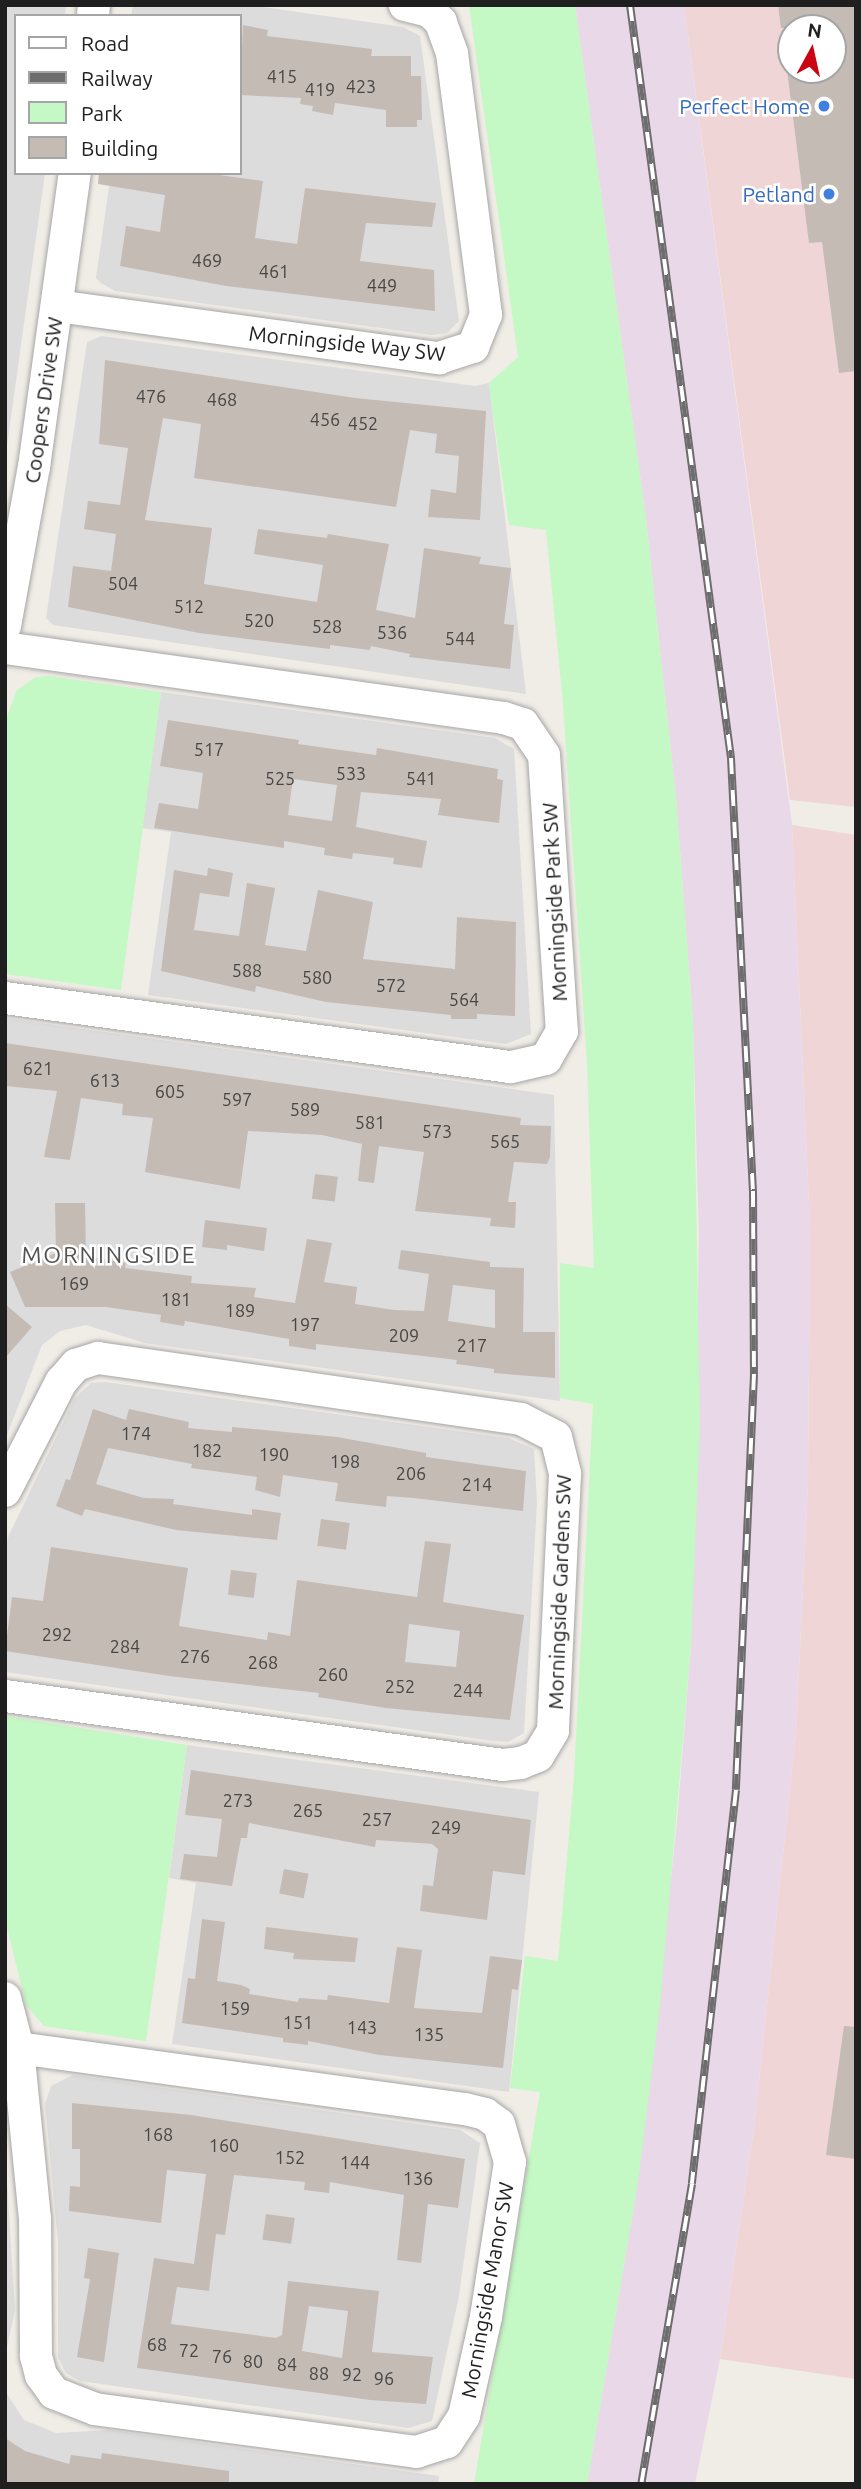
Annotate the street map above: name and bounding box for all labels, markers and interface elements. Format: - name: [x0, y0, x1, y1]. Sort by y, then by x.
- legend: [14, 14, 242, 175]
- north arrow: [777, 14, 847, 84]
- text: N: [806, 18, 823, 42]
- text: Road: [81, 31, 129, 55]
- house number: 415: [267, 65, 297, 87]
- text: Railway: [81, 66, 153, 90]
- house number: 423: [346, 75, 376, 97]
- house number: 419: [305, 78, 335, 100]
- place label: Perfect Home: [679, 93, 810, 119]
- marker: Perfect Home: [816, 98, 832, 114]
- text: Park: [81, 101, 123, 125]
- text: Building: [81, 136, 158, 160]
- place label: Petland: [742, 181, 815, 207]
- marker: Petland: [821, 186, 837, 202]
- house number: 469: [192, 249, 222, 271]
- house number: 461: [259, 260, 289, 282]
- house number: 449: [367, 274, 397, 296]
- street label: Coopers Drive SW: [19, 315, 67, 485]
- street label: Morningside Way SW: [247, 320, 447, 366]
- house number: 476: [136, 385, 166, 407]
- house number: 468: [207, 388, 237, 410]
- house number: 456: [310, 408, 340, 430]
- house number: 452: [348, 412, 378, 434]
- house number: 504: [108, 572, 138, 594]
- house number: 512: [174, 595, 204, 617]
- house number: 520: [244, 609, 274, 631]
- house number: 528: [312, 615, 342, 637]
- house number: 536: [377, 621, 407, 643]
- house number: 544: [445, 627, 475, 649]
- house number: 517: [194, 738, 224, 760]
- house number: 533: [336, 762, 366, 784]
- house number: 525: [265, 767, 295, 789]
- house number: 541: [406, 767, 436, 789]
- street label: Morningside Park SW: [536, 802, 572, 1002]
- house number: 588: [232, 959, 262, 981]
- house number: 580: [302, 966, 332, 988]
- house number: 572: [376, 974, 406, 996]
- house number: 564: [449, 988, 479, 1010]
- house number: 621: [23, 1057, 53, 1079]
- house number: 613: [90, 1069, 120, 1091]
- house number: 605: [155, 1080, 185, 1102]
- house number: 597: [222, 1088, 252, 1110]
- house number: 589: [290, 1098, 320, 1120]
- house number: 581: [355, 1111, 385, 1133]
- house number: 573: [422, 1120, 452, 1142]
- house number: 565: [490, 1130, 520, 1152]
- district label: MORNINGSIDE: [23, 1241, 195, 1269]
- house number: 169: [59, 1272, 89, 1294]
- house number: 181: [161, 1288, 191, 1310]
- house number: 189: [225, 1299, 255, 1321]
- house number: 197: [290, 1313, 320, 1335]
- house number: 209: [389, 1324, 419, 1346]
- house number: 217: [457, 1334, 487, 1356]
- house number: 174: [121, 1422, 151, 1444]
- house number: 182: [192, 1439, 222, 1461]
- house number: 190: [259, 1443, 289, 1465]
- house number: 198: [330, 1450, 360, 1472]
- house number: 206: [396, 1462, 426, 1484]
- house number: 214: [462, 1473, 492, 1495]
- street label: Morningside Gardens SW: [542, 1474, 576, 1710]
- house number: 292: [42, 1623, 72, 1645]
- house number: 284: [110, 1635, 140, 1657]
- house number: 276: [180, 1645, 210, 1667]
- house number: 268: [248, 1651, 278, 1673]
- house number: 260: [318, 1663, 348, 1685]
- house number: 252: [385, 1675, 415, 1697]
- house number: 244: [453, 1679, 483, 1701]
- house number: 273: [223, 1789, 253, 1811]
- house number: 265: [293, 1799, 323, 1821]
- house number: 257: [362, 1808, 392, 1830]
- house number: 249: [431, 1816, 461, 1838]
- house number: 159: [220, 1997, 250, 2019]
- house number: 151: [283, 2011, 313, 2033]
- house number: 143: [347, 2016, 377, 2038]
- house number: 135: [414, 2023, 444, 2045]
- house number: 168: [143, 2123, 173, 2145]
- house number: 160: [209, 2134, 239, 2156]
- house number: 152: [275, 2146, 305, 2168]
- house number: 144: [340, 2151, 370, 2173]
- house number: 136: [403, 2167, 433, 2189]
- street label: Morningside Manor SW: [456, 2180, 518, 2400]
- house number: 68: [147, 2333, 167, 2355]
- house number: 72: [179, 2339, 199, 2361]
- house number: 76: [212, 2345, 232, 2367]
- house number: 80: [243, 2350, 263, 2372]
- house number: 84: [277, 2353, 297, 2375]
- house number: 88: [309, 2362, 329, 2384]
- house number: 92: [342, 2363, 362, 2385]
- house number: 96: [374, 2367, 394, 2389]

